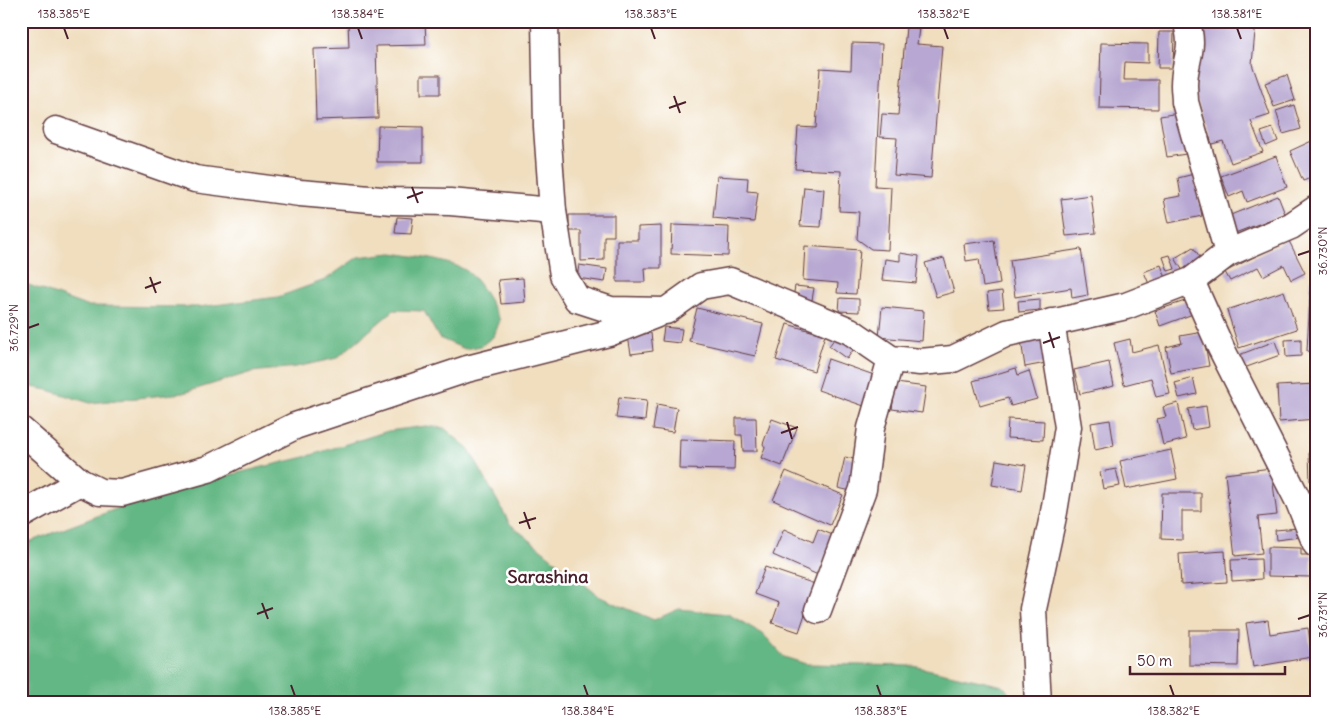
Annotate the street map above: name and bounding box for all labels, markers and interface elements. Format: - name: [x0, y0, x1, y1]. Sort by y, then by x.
- text: 138.385°E: [38, 6, 90, 21]
- text: 138.384°E: [332, 6, 384, 21]
- text: 138.383°E: [625, 6, 677, 21]
- text: 138.382°E: [918, 6, 970, 21]
- text: 138.381°E: [1212, 6, 1262, 21]
- text: 36.730°N: [1315, 226, 1330, 276]
- text: 36.729°N: [6, 304, 21, 352]
- district label: Sarashina: [507, 565, 589, 588]
- text: 36.731°N: [1315, 592, 1330, 638]
- scale bar: [1130, 644, 1284, 676]
- text: 50 m: [1137, 651, 1172, 670]
- text: 138.385°E: [269, 703, 321, 718]
- text: 138.384°E: [562, 703, 614, 718]
- text: 138.383°E: [855, 703, 907, 718]
- text: 138.382°E: [1148, 703, 1200, 718]

